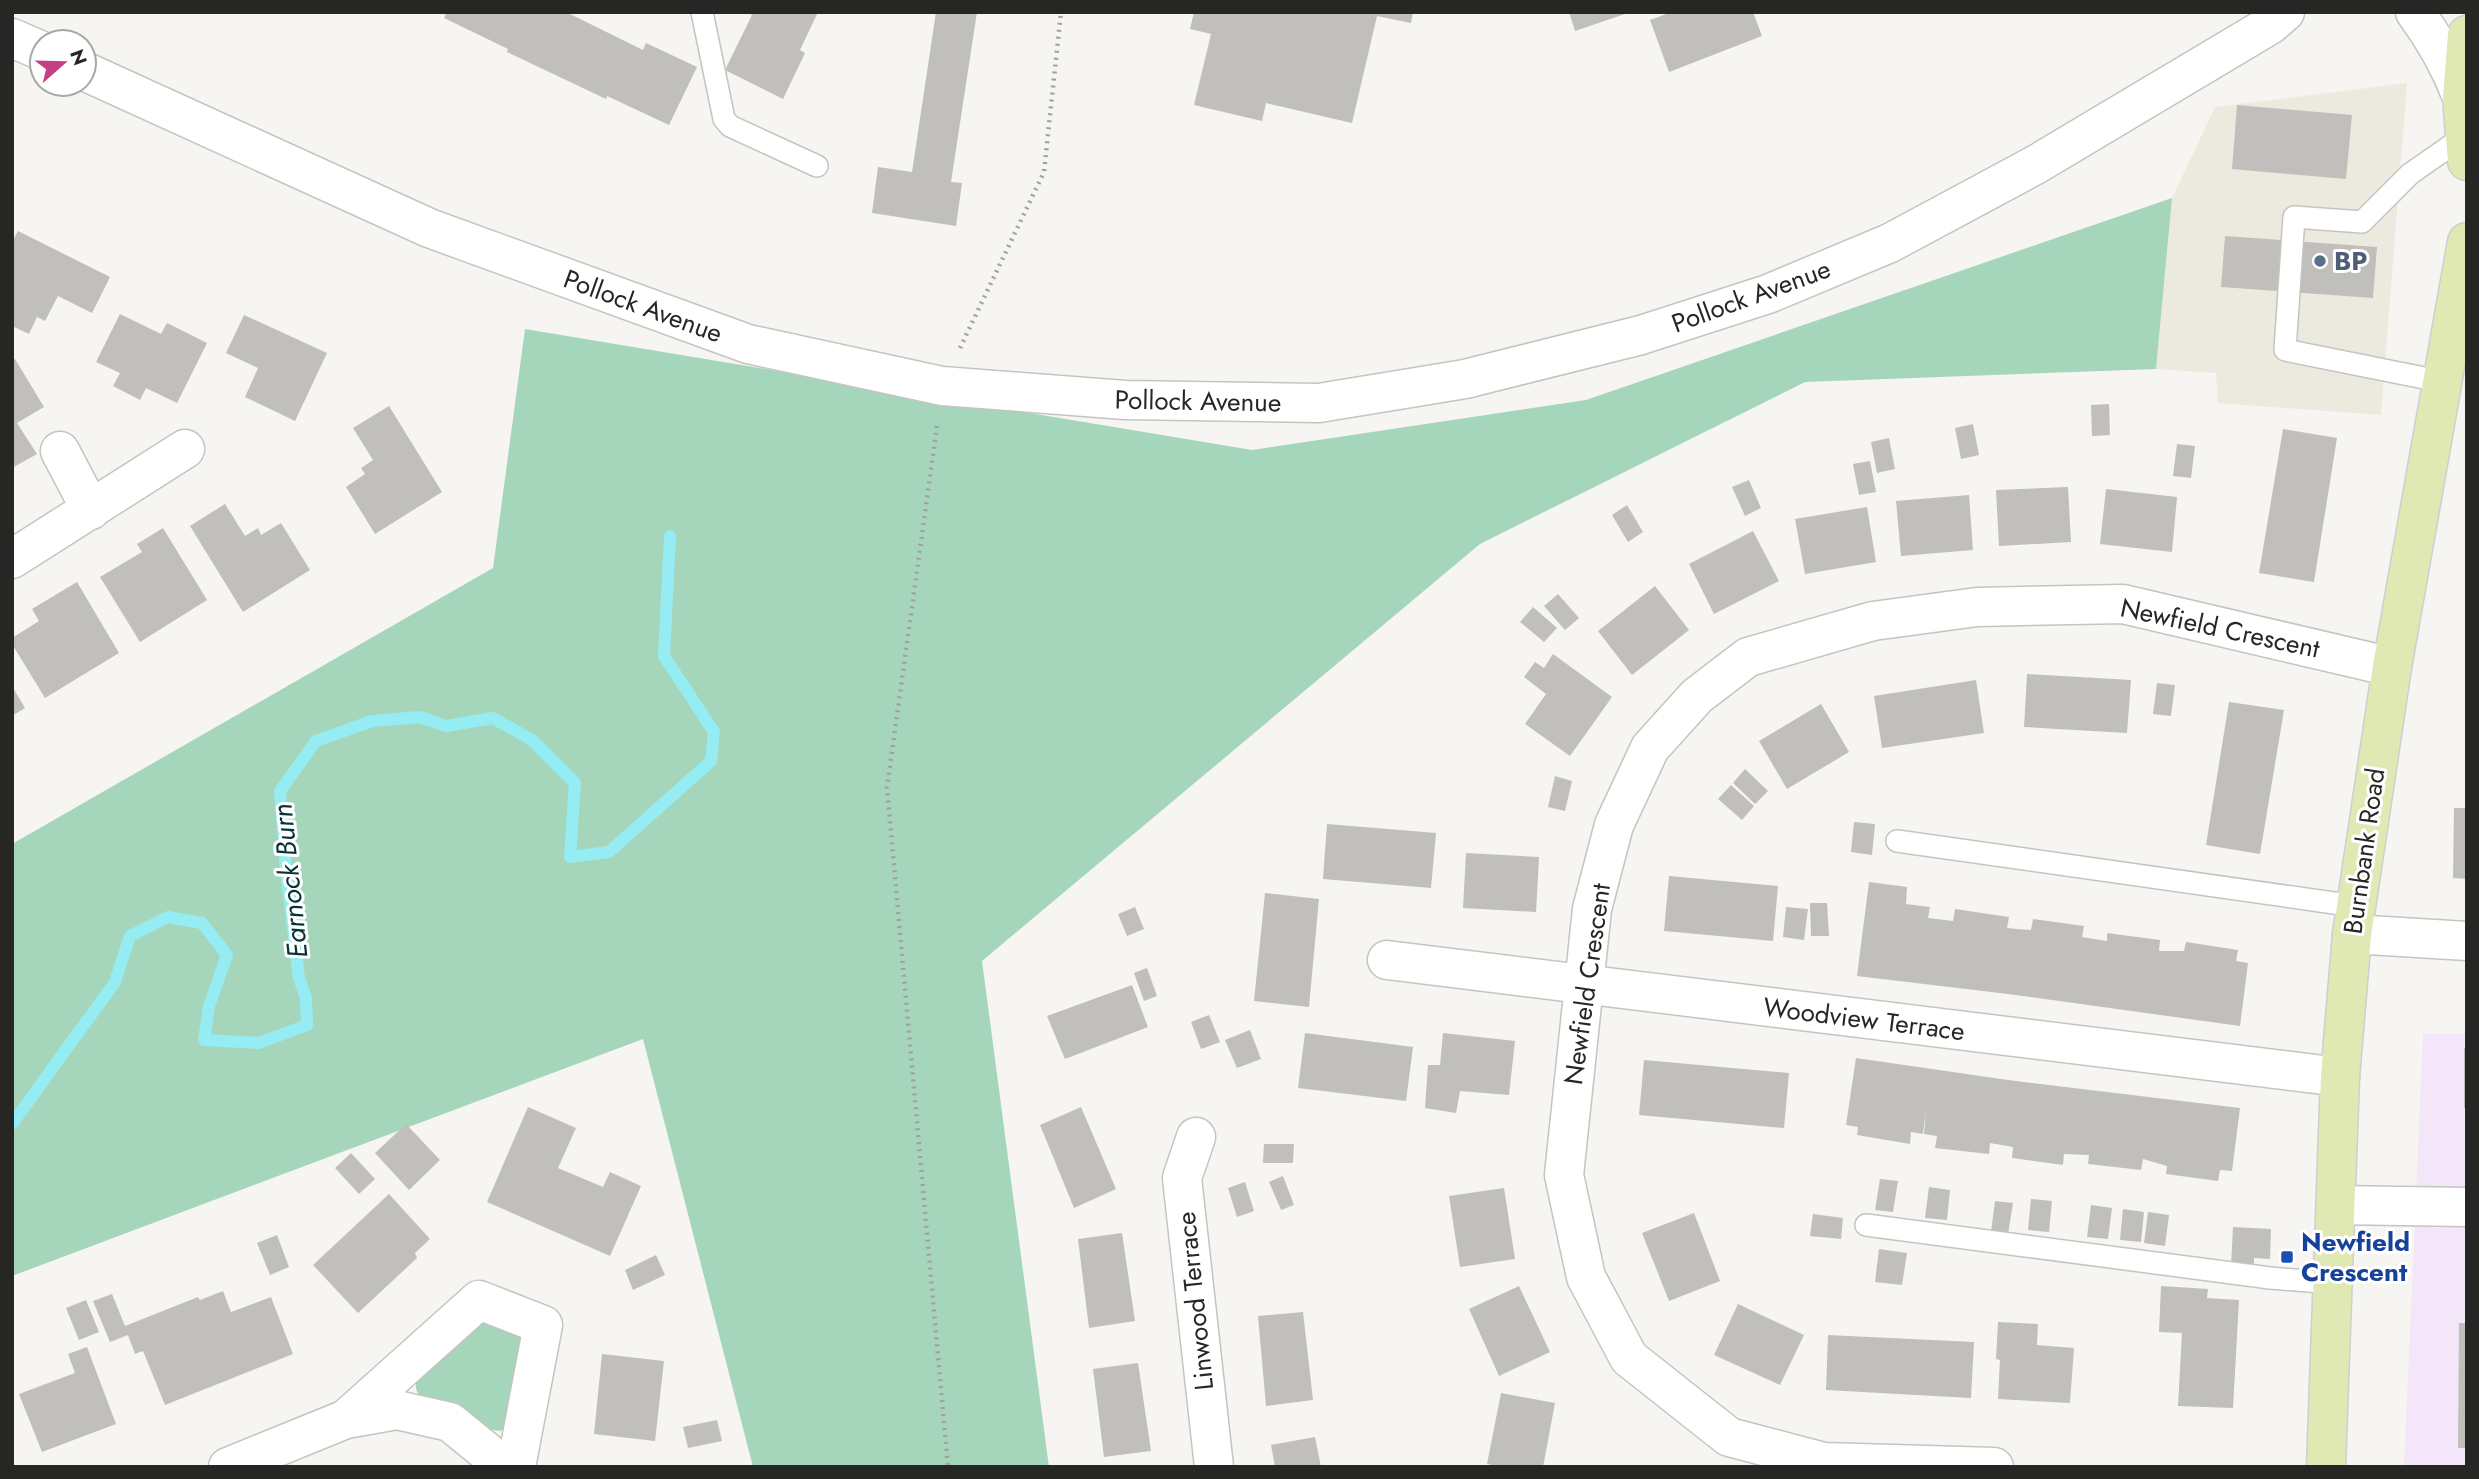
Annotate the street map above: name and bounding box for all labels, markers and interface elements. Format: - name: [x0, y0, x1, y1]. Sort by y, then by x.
- north arrow: [28, 28, 98, 98]
- text: N: [63, 46, 94, 69]
- place label: BP: [2334, 242, 2367, 280]
- street label: Pollock Avenue: [1666, 250, 1836, 342]
- marker: BP: [2312, 253, 2328, 269]
- street label: Pollock Avenue: [558, 260, 728, 352]
- street label: Pollock Avenue: [1114, 381, 1282, 421]
- street label: Newfield Crescent: [2117, 588, 2324, 668]
- street label: Burnbank Road: [2334, 766, 2394, 936]
- water label: Earnock Burn: [261, 802, 319, 960]
- street label: Newfield Crescent: [1554, 880, 1620, 1087]
- street label: Woodview Terrace: [1761, 988, 1967, 1050]
- street label: Linwood Terrace: [1167, 1210, 1223, 1392]
- place label: Newfield Crescent: [2301, 1223, 2410, 1291]
- marker: Newfield Crescent: [2279, 1249, 2295, 1265]

